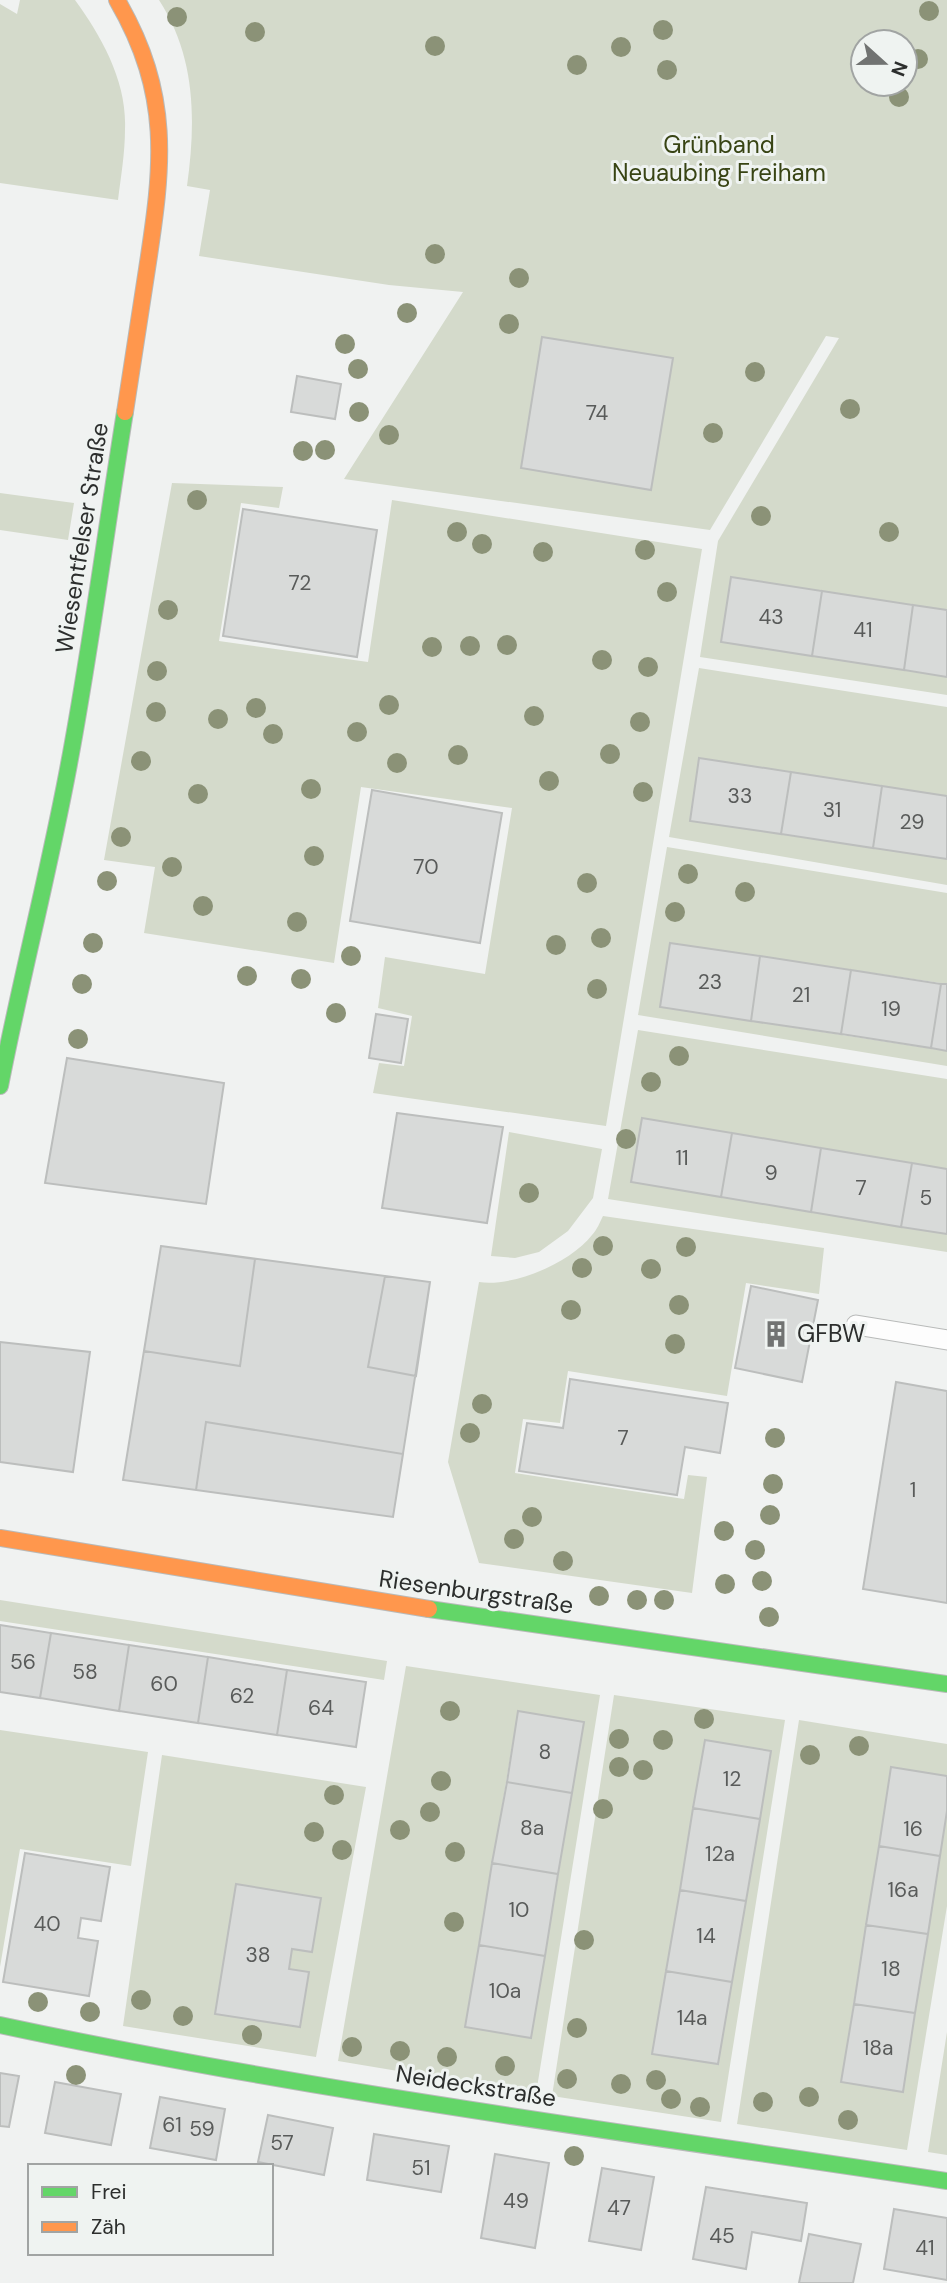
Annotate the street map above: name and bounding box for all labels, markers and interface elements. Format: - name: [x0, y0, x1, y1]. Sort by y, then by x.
- north arrow: [849, 28, 919, 98]
- text: N: [885, 58, 914, 80]
- park label: Grünband Neuaubing Freiham: [612, 129, 826, 188]
- house number: 74: [586, 399, 609, 427]
- street label: Wiesentfelser Straße: [48, 420, 115, 656]
- house number: 72: [289, 569, 311, 597]
- house number: 43: [758, 603, 784, 631]
- house number: 41: [853, 616, 873, 644]
- house number: 33: [728, 782, 752, 810]
- house number: 31: [823, 796, 841, 824]
- house number: 29: [899, 808, 925, 836]
- house number: 70: [413, 853, 439, 881]
- house number: 23: [698, 968, 722, 996]
- house number: 21: [792, 981, 810, 1009]
- house number: 19: [881, 995, 901, 1023]
- house number: 11: [675, 1144, 689, 1172]
- house number: 9: [764, 1159, 778, 1187]
- house number: 7: [855, 1174, 867, 1202]
- house number: 5: [920, 1184, 932, 1212]
- place label: GFBW: [797, 1318, 865, 1349]
- building icon: GFBW: [761, 1319, 791, 1349]
- house number: 7: [617, 1424, 629, 1452]
- house number: 1: [910, 1476, 916, 1504]
- street label: Riesenburgstraße: [377, 1563, 575, 1620]
- house number: 56: [10, 1648, 36, 1676]
- house number: 58: [72, 1658, 98, 1686]
- house number: 60: [150, 1670, 178, 1698]
- house number: 62: [230, 1682, 254, 1710]
- house number: 64: [308, 1694, 334, 1722]
- house number: 8: [539, 1738, 551, 1766]
- house number: 12: [723, 1765, 741, 1793]
- house number: 8a: [520, 1814, 544, 1842]
- house number: 16: [903, 1815, 923, 1843]
- house number: 12a: [705, 1840, 735, 1868]
- house number: 16a: [887, 1876, 919, 1904]
- house number: 10: [509, 1896, 529, 1924]
- house number: 40: [33, 1910, 61, 1938]
- house number: 14: [696, 1922, 716, 1950]
- house number: 38: [245, 1941, 271, 1969]
- house number: 18: [881, 1955, 901, 1983]
- house number: 10a: [489, 1977, 521, 2005]
- house number: 14a: [677, 2004, 707, 2032]
- house number: 18a: [863, 2034, 893, 2062]
- street label: Neideckstraße: [394, 2058, 558, 2113]
- house number: 61: [162, 2111, 182, 2139]
- house number: 59: [189, 2115, 215, 2143]
- house number: 57: [270, 2129, 294, 2157]
- house number: 51: [411, 2154, 431, 2182]
- legend: [28, 2164, 273, 2255]
- text: Frei: [91, 2178, 127, 2206]
- house number: 49: [503, 2187, 529, 2215]
- house number: 47: [607, 2194, 631, 2222]
- text: Zäh: [91, 2213, 126, 2241]
- house number: 45: [709, 2222, 735, 2250]
- house number: 41: [915, 2234, 935, 2262]

